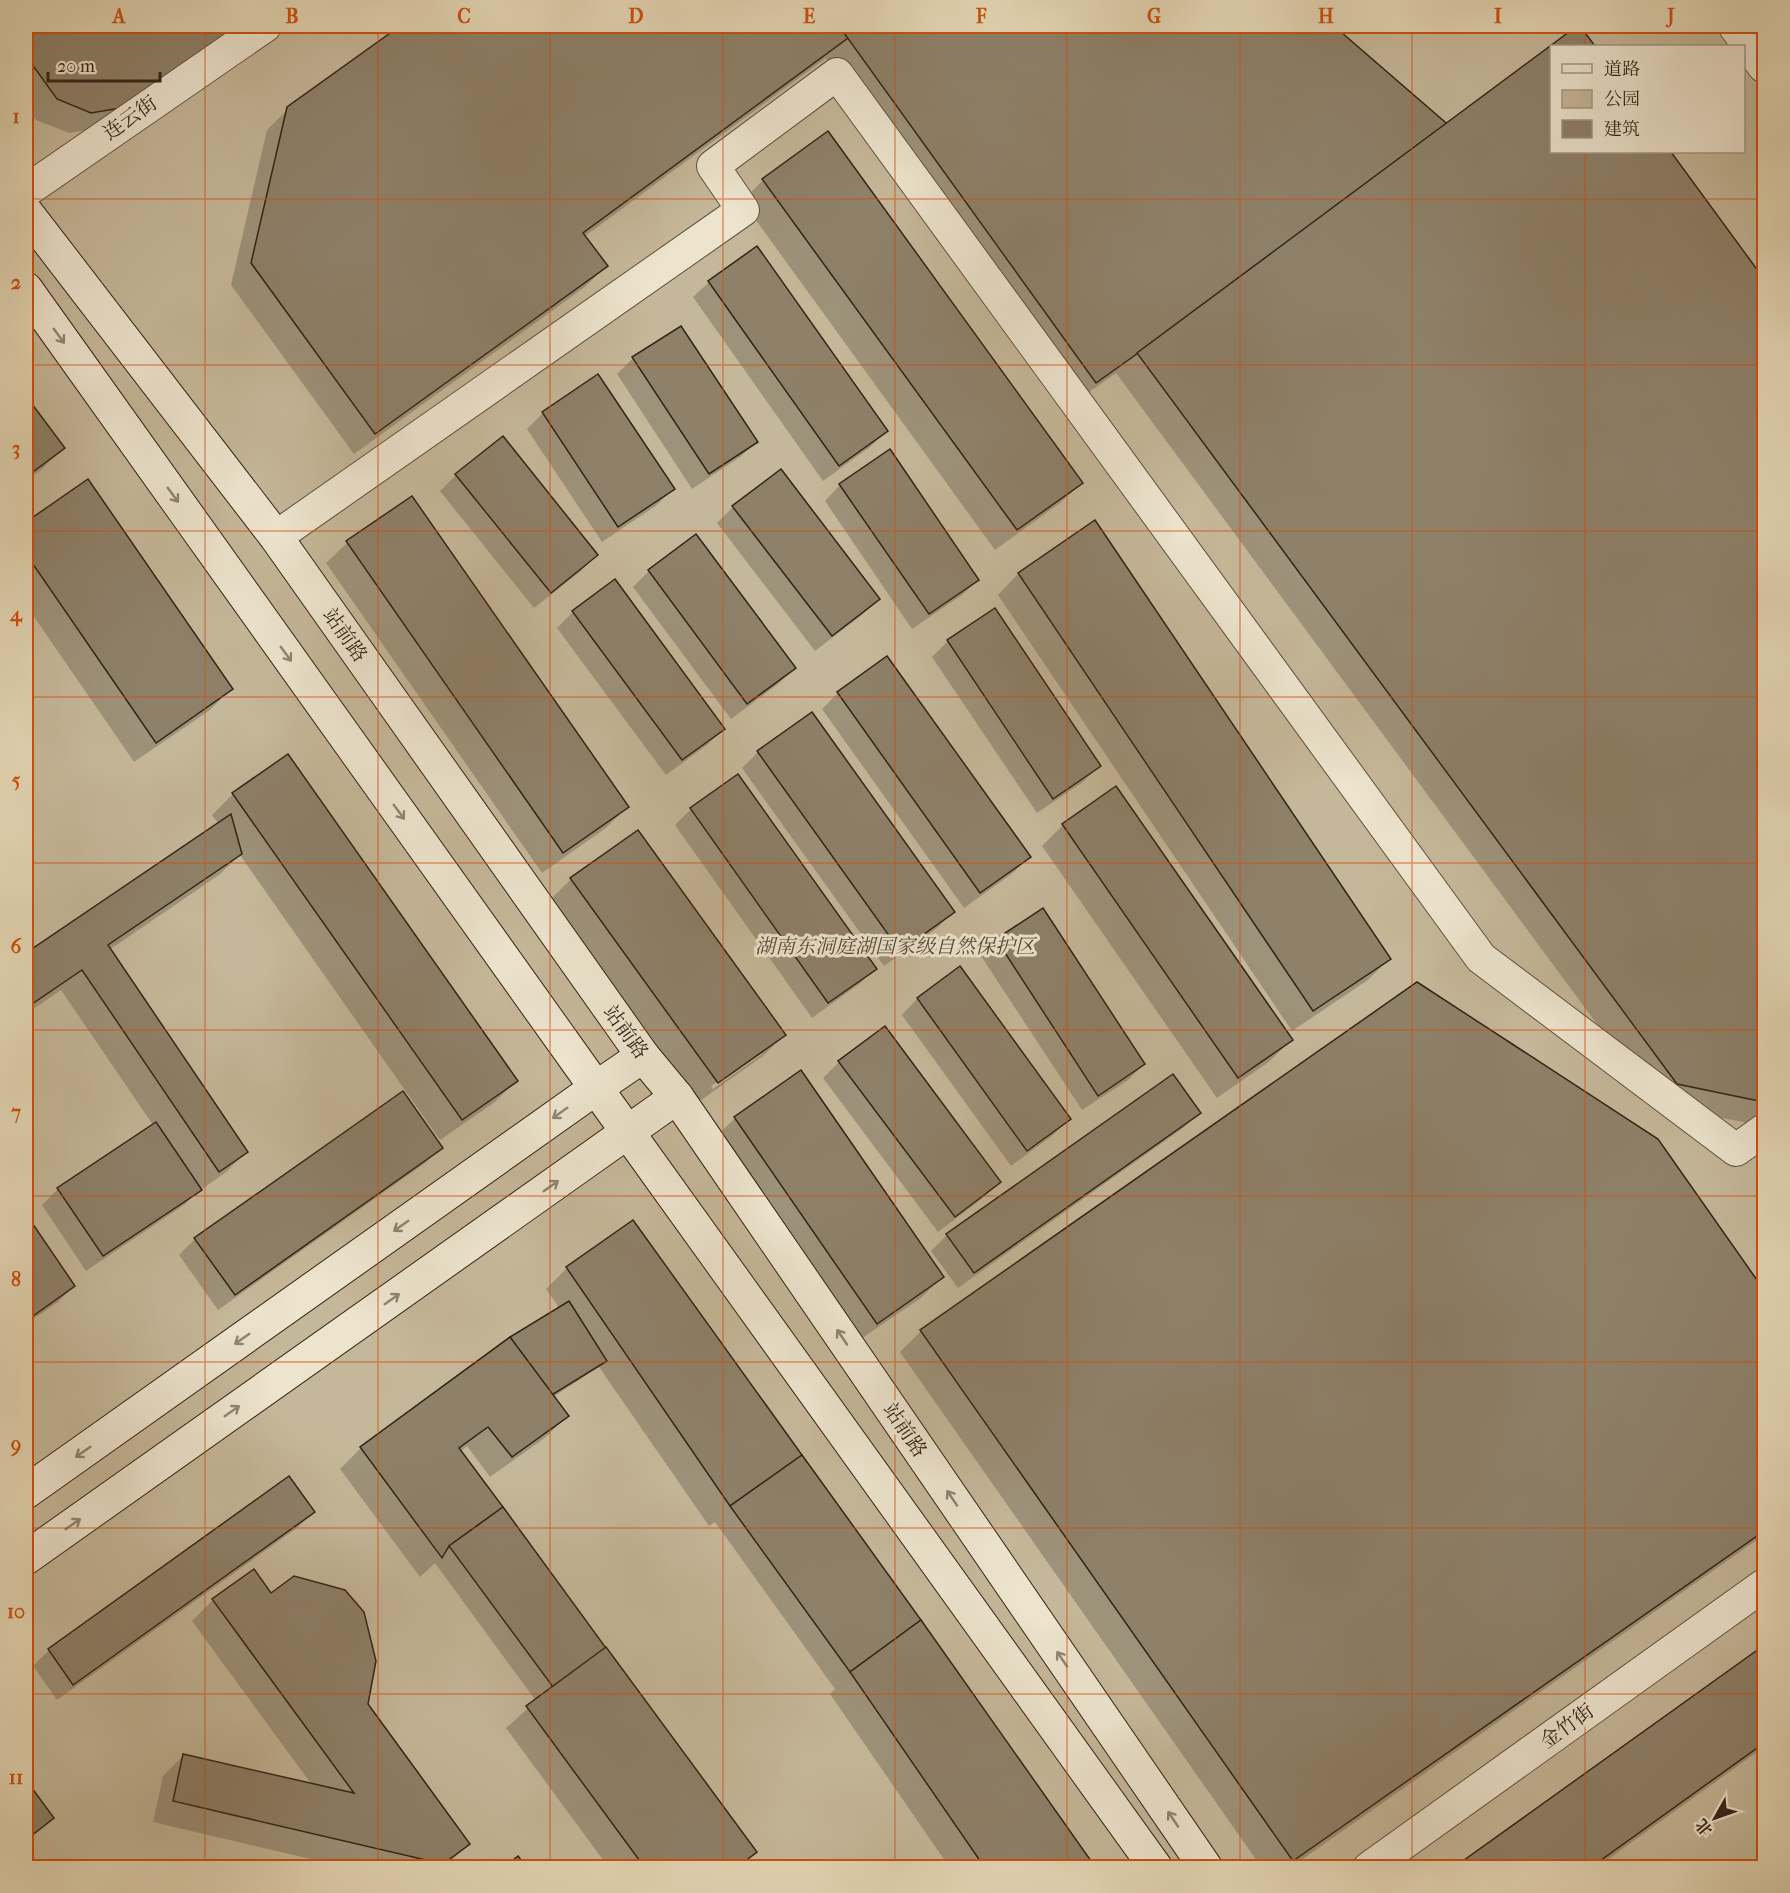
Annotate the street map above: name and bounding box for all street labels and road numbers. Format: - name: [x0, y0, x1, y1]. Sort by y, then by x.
- street label: 连云街: [99, 91, 161, 145]
- street label: 站前路: [318, 604, 372, 666]
- street label: 站前路: [599, 1001, 653, 1063]
- street label: 站前路: [879, 1399, 931, 1461]
- street label: 金竹街: [1536, 1699, 1598, 1753]

